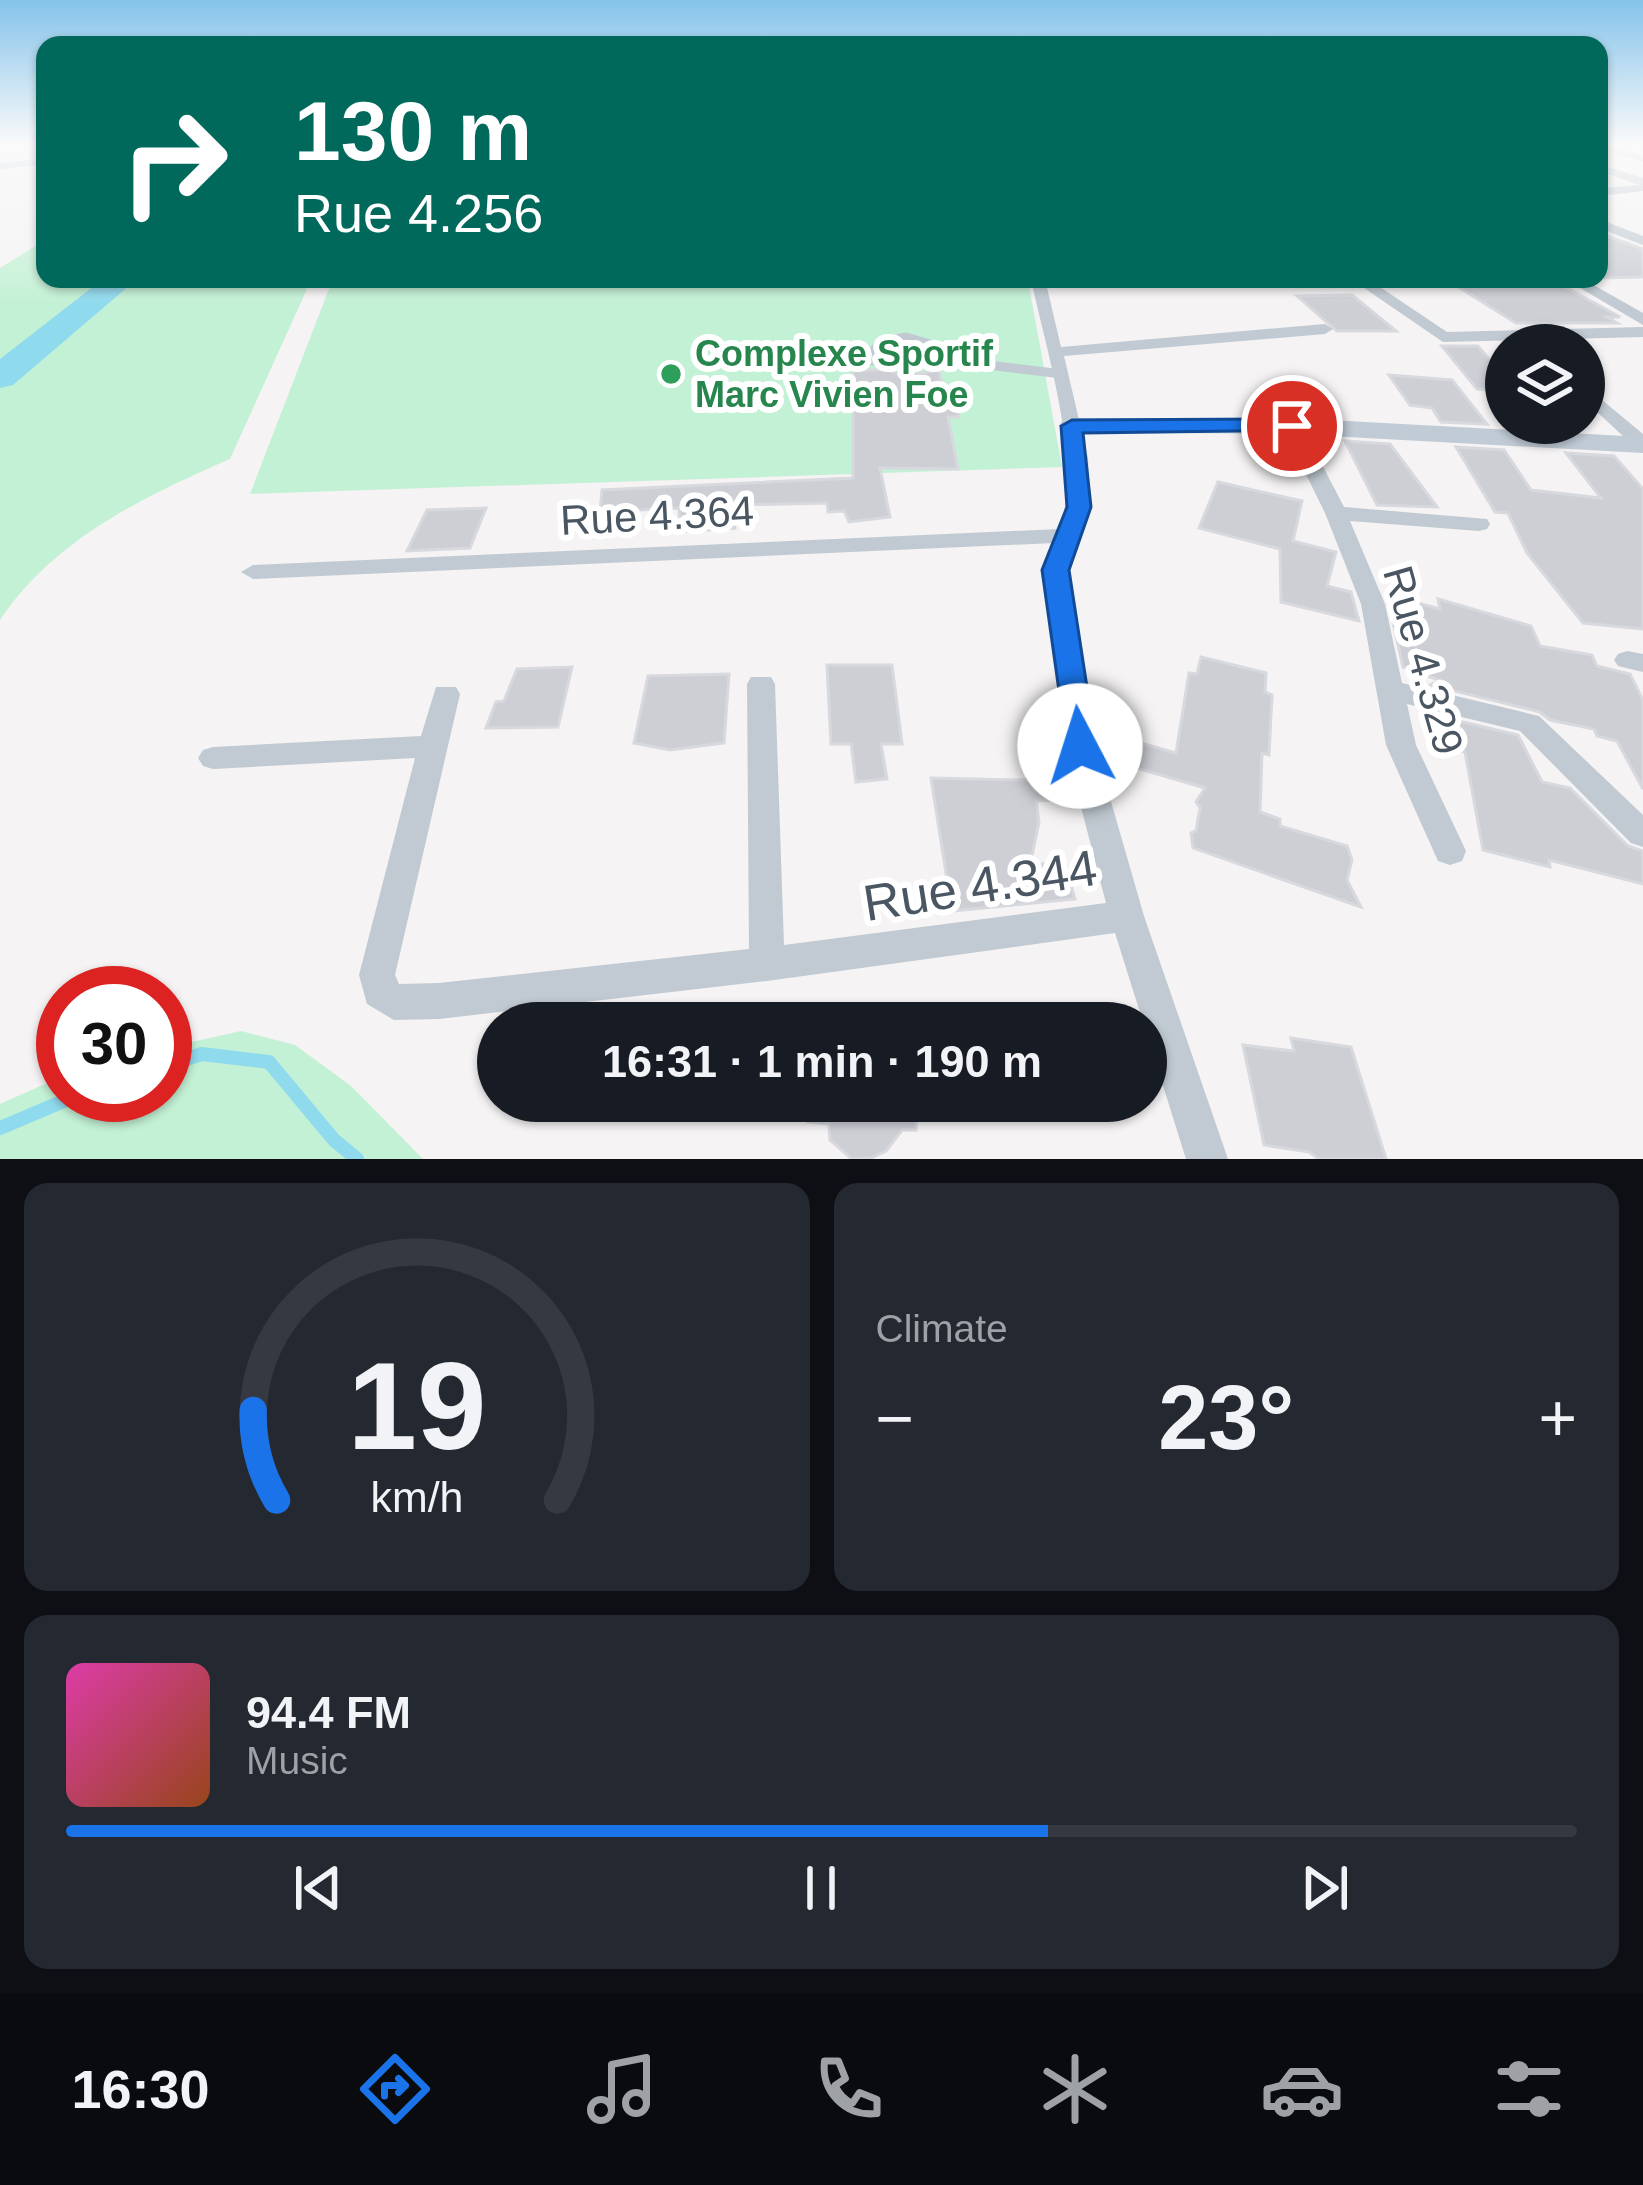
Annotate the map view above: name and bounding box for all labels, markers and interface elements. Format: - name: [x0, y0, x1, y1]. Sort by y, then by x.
- icon: right: [96, 84, 252, 240]
- text: 130 m: [294, 84, 532, 178]
- text: Rue 4.256: [294, 183, 543, 243]
- map controls: [1485, 324, 1605, 444]
- button: layers: [1485, 324, 1605, 444]
- place label: Complexe Sportif Marc Vivien Foe: [695, 333, 994, 415]
- marker: Complexe Sportif Marc Vivien Foe: [658, 361, 684, 387]
- pin: [1241, 375, 1343, 477]
- icon: arrive: [1259, 393, 1325, 459]
- street label: Rue 4.364: [559, 487, 755, 544]
- street label: Rue 4.329: [1374, 561, 1473, 760]
- position arrow: [1017, 683, 1143, 809]
- street label: Rue 4.344: [859, 839, 1101, 932]
- speed limit sign: 30: [36, 966, 192, 1122]
- text: 16:31 · 1 min · 190 m: [602, 1036, 1042, 1087]
- text: Climate: [876, 1307, 1008, 1350]
- text: 19: [347, 1336, 486, 1475]
- text: 23°: [1158, 1368, 1294, 1468]
- text: −: [876, 1381, 914, 1455]
- text: +: [1538, 1381, 1577, 1455]
- text: km/h: [370, 1473, 463, 1521]
- text: 94.4 FM: [246, 1687, 411, 1738]
- text: Music: [246, 1739, 348, 1782]
- icon: previous: [285, 1855, 351, 1921]
- icon: pause: [788, 1855, 854, 1921]
- icon: next: [1292, 1855, 1358, 1921]
- icon: directions: [353, 2047, 437, 2131]
- icon: music: [580, 2047, 664, 2131]
- icon: phone: [807, 2047, 891, 2131]
- icon: climate: [1033, 2047, 1117, 2131]
- icon: car: [1260, 2047, 1344, 2131]
- icon: filters: [1487, 2047, 1571, 2131]
- text: 16:30: [71, 2059, 210, 2119]

